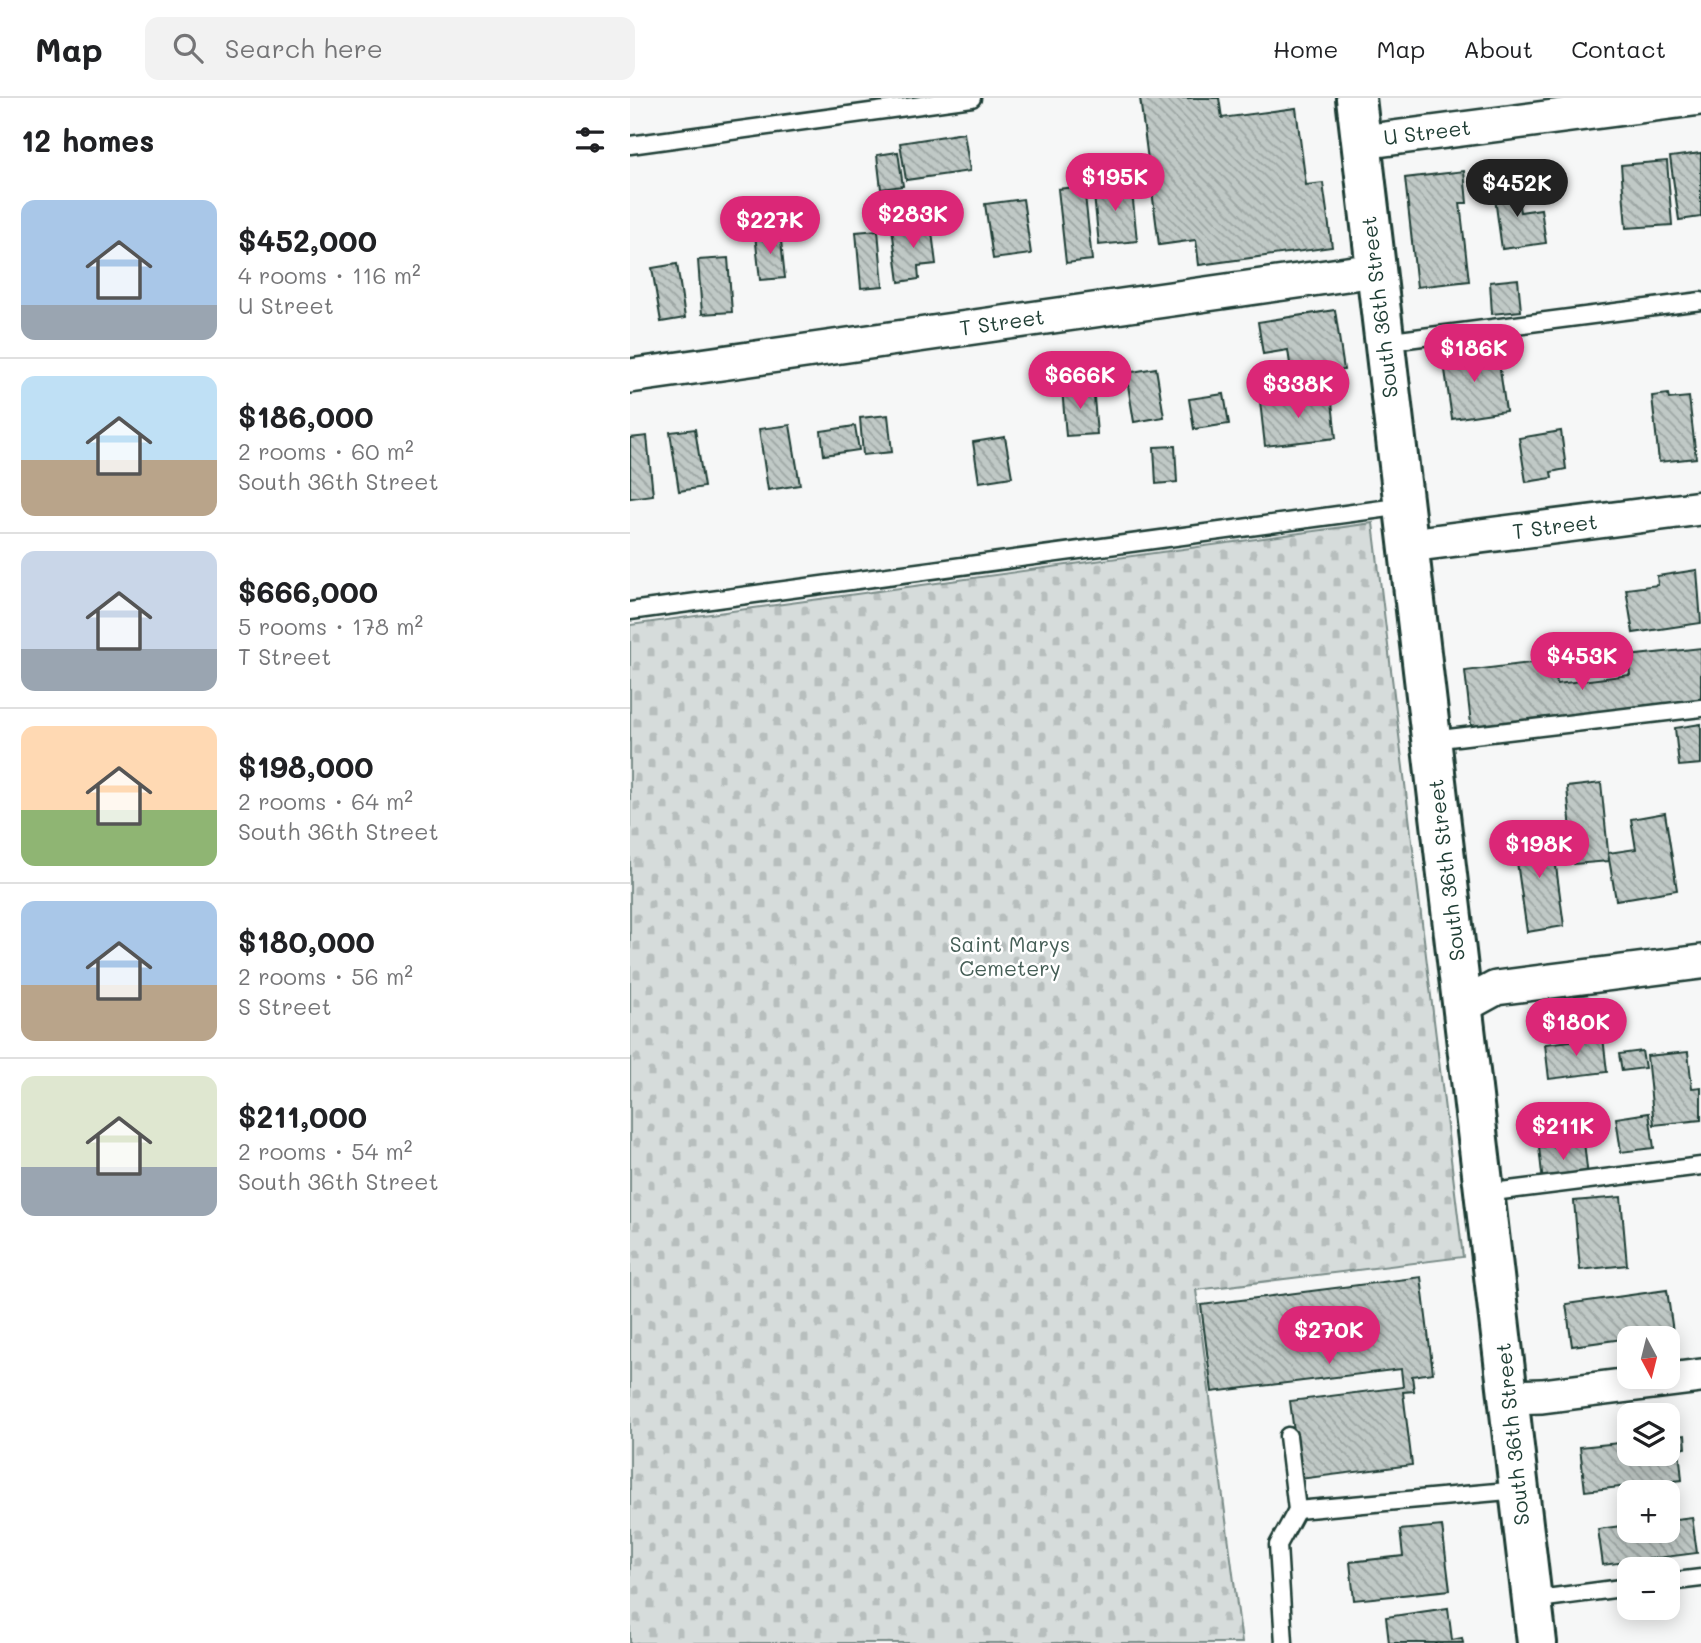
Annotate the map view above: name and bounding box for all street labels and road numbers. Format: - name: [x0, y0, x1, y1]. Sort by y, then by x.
- street label: U Street: [1382, 113, 1472, 150]
- street label: South 36th Street: [1354, 215, 1403, 400]
- street label: T Street: [958, 302, 1046, 341]
- street label: T Street: [1511, 507, 1599, 544]
- street label: South 36th Street: [1421, 778, 1470, 963]
- street label: South 36th Street: [1489, 1342, 1535, 1527]

